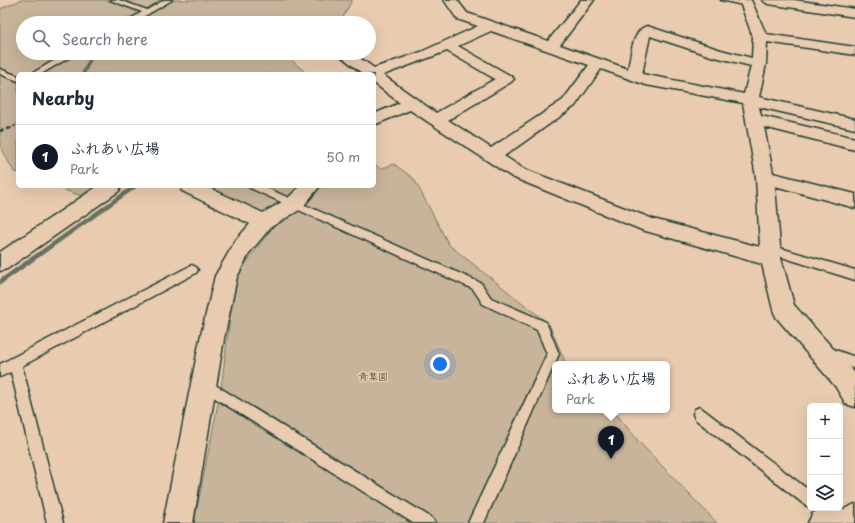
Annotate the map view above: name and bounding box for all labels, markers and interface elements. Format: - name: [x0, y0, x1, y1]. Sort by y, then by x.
- search box: [16, 16, 376, 60]
- icon: search: [30, 27, 52, 49]
- text: Search here: [62, 27, 148, 50]
- text: Nearby: [32, 85, 94, 111]
- text: ふれあい広場: [70, 136, 160, 159]
- text: 1: [42, 147, 48, 166]
- text: 50 m: [326, 147, 360, 166]
- text: Park: [70, 159, 99, 178]
- your location: [430, 354, 450, 374]
- popup: [552, 361, 670, 413]
- text: ふれあい広場: [566, 366, 656, 389]
- park label: 青葉園: [358, 368, 388, 383]
- text: Park: [566, 389, 595, 408]
- map controls: [807, 403, 843, 511]
- button: +: [807, 403, 843, 439]
- pin: 1: [598, 426, 624, 459]
- button: −: [807, 439, 843, 475]
- button: layers: [807, 475, 843, 511]

